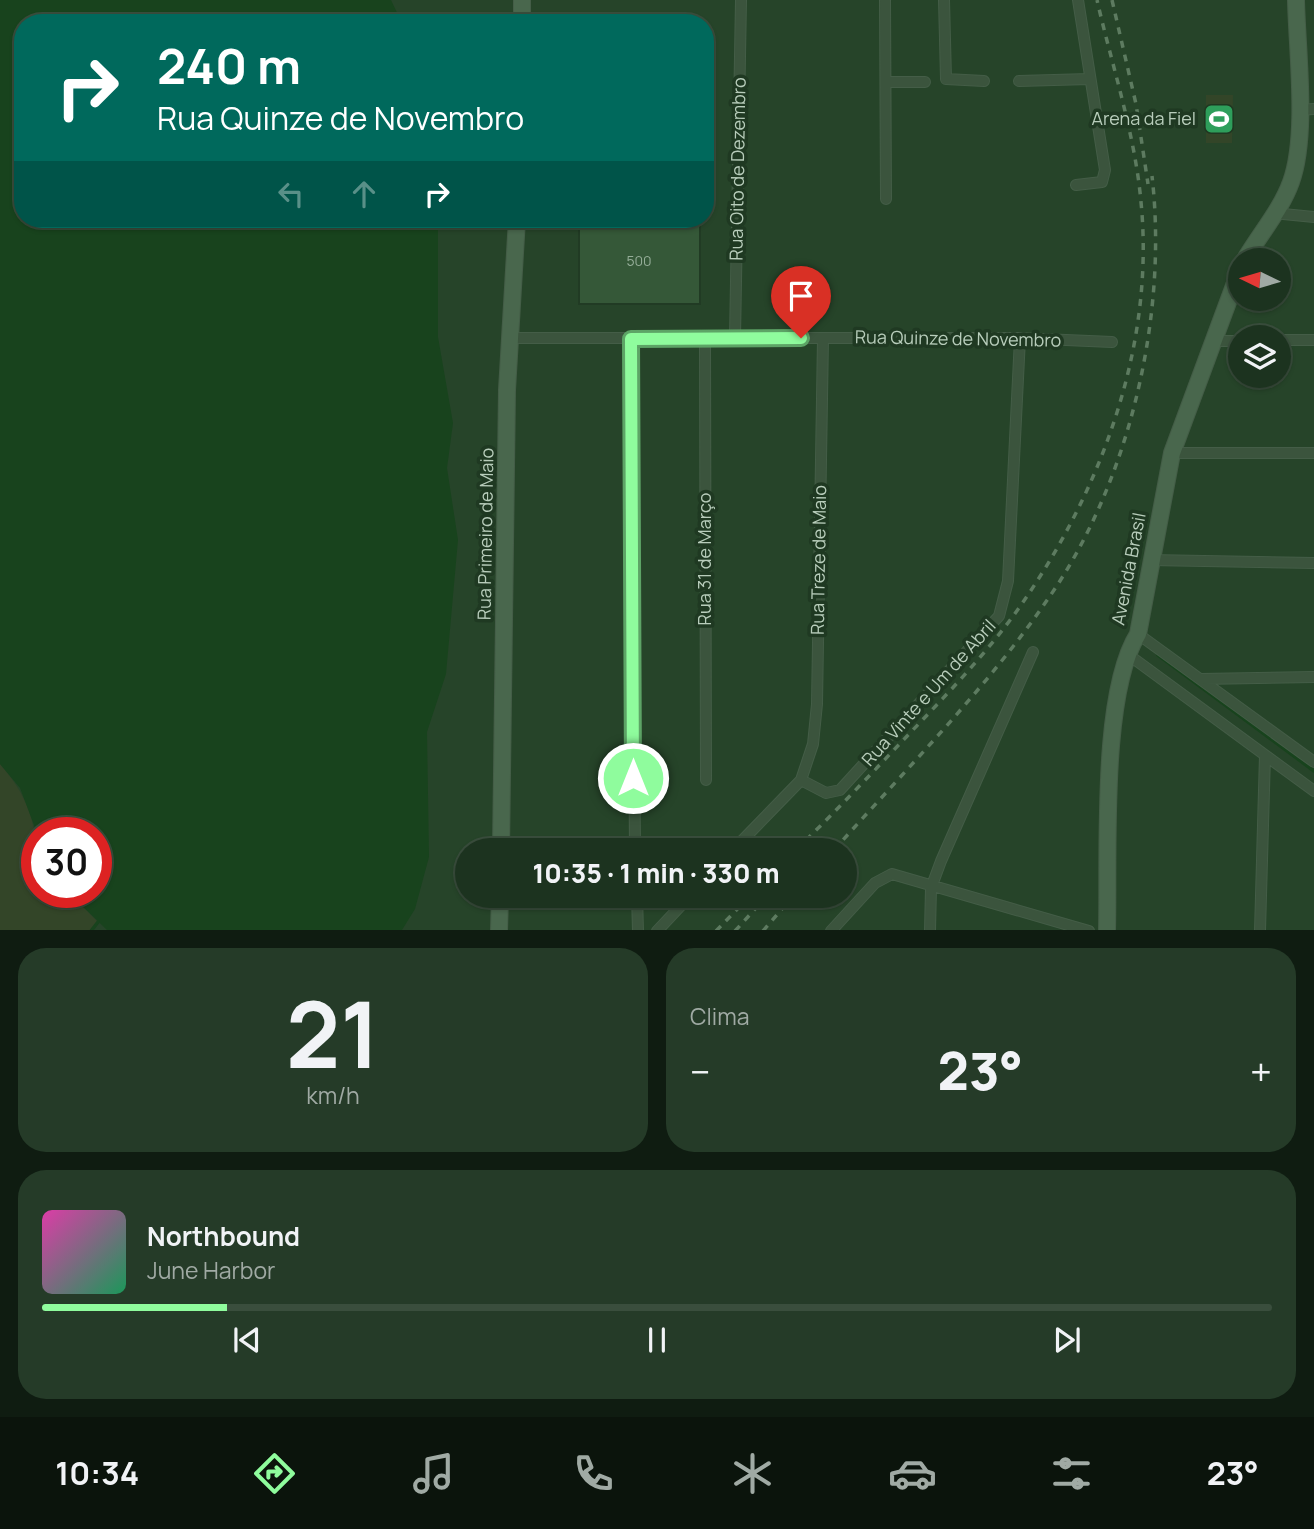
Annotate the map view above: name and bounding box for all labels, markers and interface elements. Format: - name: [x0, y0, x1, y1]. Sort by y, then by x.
- text: 240 m: [157, 32, 301, 99]
- icon: right: [42, 42, 133, 133]
- street label: Rua Oito de Dezembro: [723, 77, 751, 261]
- text: Rua Quinze de Novembro: [157, 96, 524, 140]
- sports icon: Arena da Fiel: [1202, 102, 1236, 136]
- place label: Arena da Fiel: [1091, 106, 1196, 130]
- icon: left: [272, 175, 310, 213]
- icon: ahead: [345, 175, 383, 213]
- icon: right: [418, 175, 456, 213]
- north arrow: [1228, 248, 1292, 312]
- map controls: [1228, 248, 1291, 388]
- house number: 500: [626, 251, 652, 270]
- pin: [771, 266, 831, 338]
- icon: arrive: [782, 277, 820, 315]
- street label: Rua Quinze de Novembro: [855, 324, 1061, 352]
- button: layers: [1228, 325, 1291, 388]
- street label: Rua Primeiro de Maio: [471, 448, 499, 620]
- street label: Rua Treze de Maio: [805, 485, 831, 635]
- street label: Rua 31 de Março: [692, 493, 716, 625]
- street label: Avenida Brasil: [1105, 511, 1151, 627]
- street label: Rua Vinte e Um de Abril: [856, 614, 1001, 771]
- position arrow: [596, 741, 670, 815]
- speed limit sign: 30: [21, 817, 112, 908]
- text: 10:35 · 1 min · 330 m: [533, 855, 779, 891]
- text: 21: [286, 971, 380, 1095]
- text: Clima: [690, 1000, 749, 1032]
- text: 23°: [938, 1035, 1023, 1106]
- text: −: [690, 1045, 711, 1097]
- text: +: [1250, 1045, 1272, 1097]
- text: km/h: [306, 1079, 360, 1111]
- text: Northbound: [147, 1218, 300, 1254]
- text: June Harbor: [147, 1254, 275, 1286]
- icon: previous: [228, 1321, 266, 1359]
- icon: pause: [638, 1321, 676, 1359]
- icon: next: [1048, 1321, 1086, 1359]
- icon: directions: [250, 1449, 299, 1498]
- icon: music: [409, 1449, 458, 1498]
- icon: phone: [569, 1449, 618, 1498]
- icon: climate: [728, 1449, 777, 1498]
- icon: car: [888, 1449, 937, 1498]
- icon: filters: [1047, 1449, 1096, 1498]
- text: 10:34: [55, 1451, 139, 1495]
- text: 23°: [1207, 1451, 1259, 1495]

